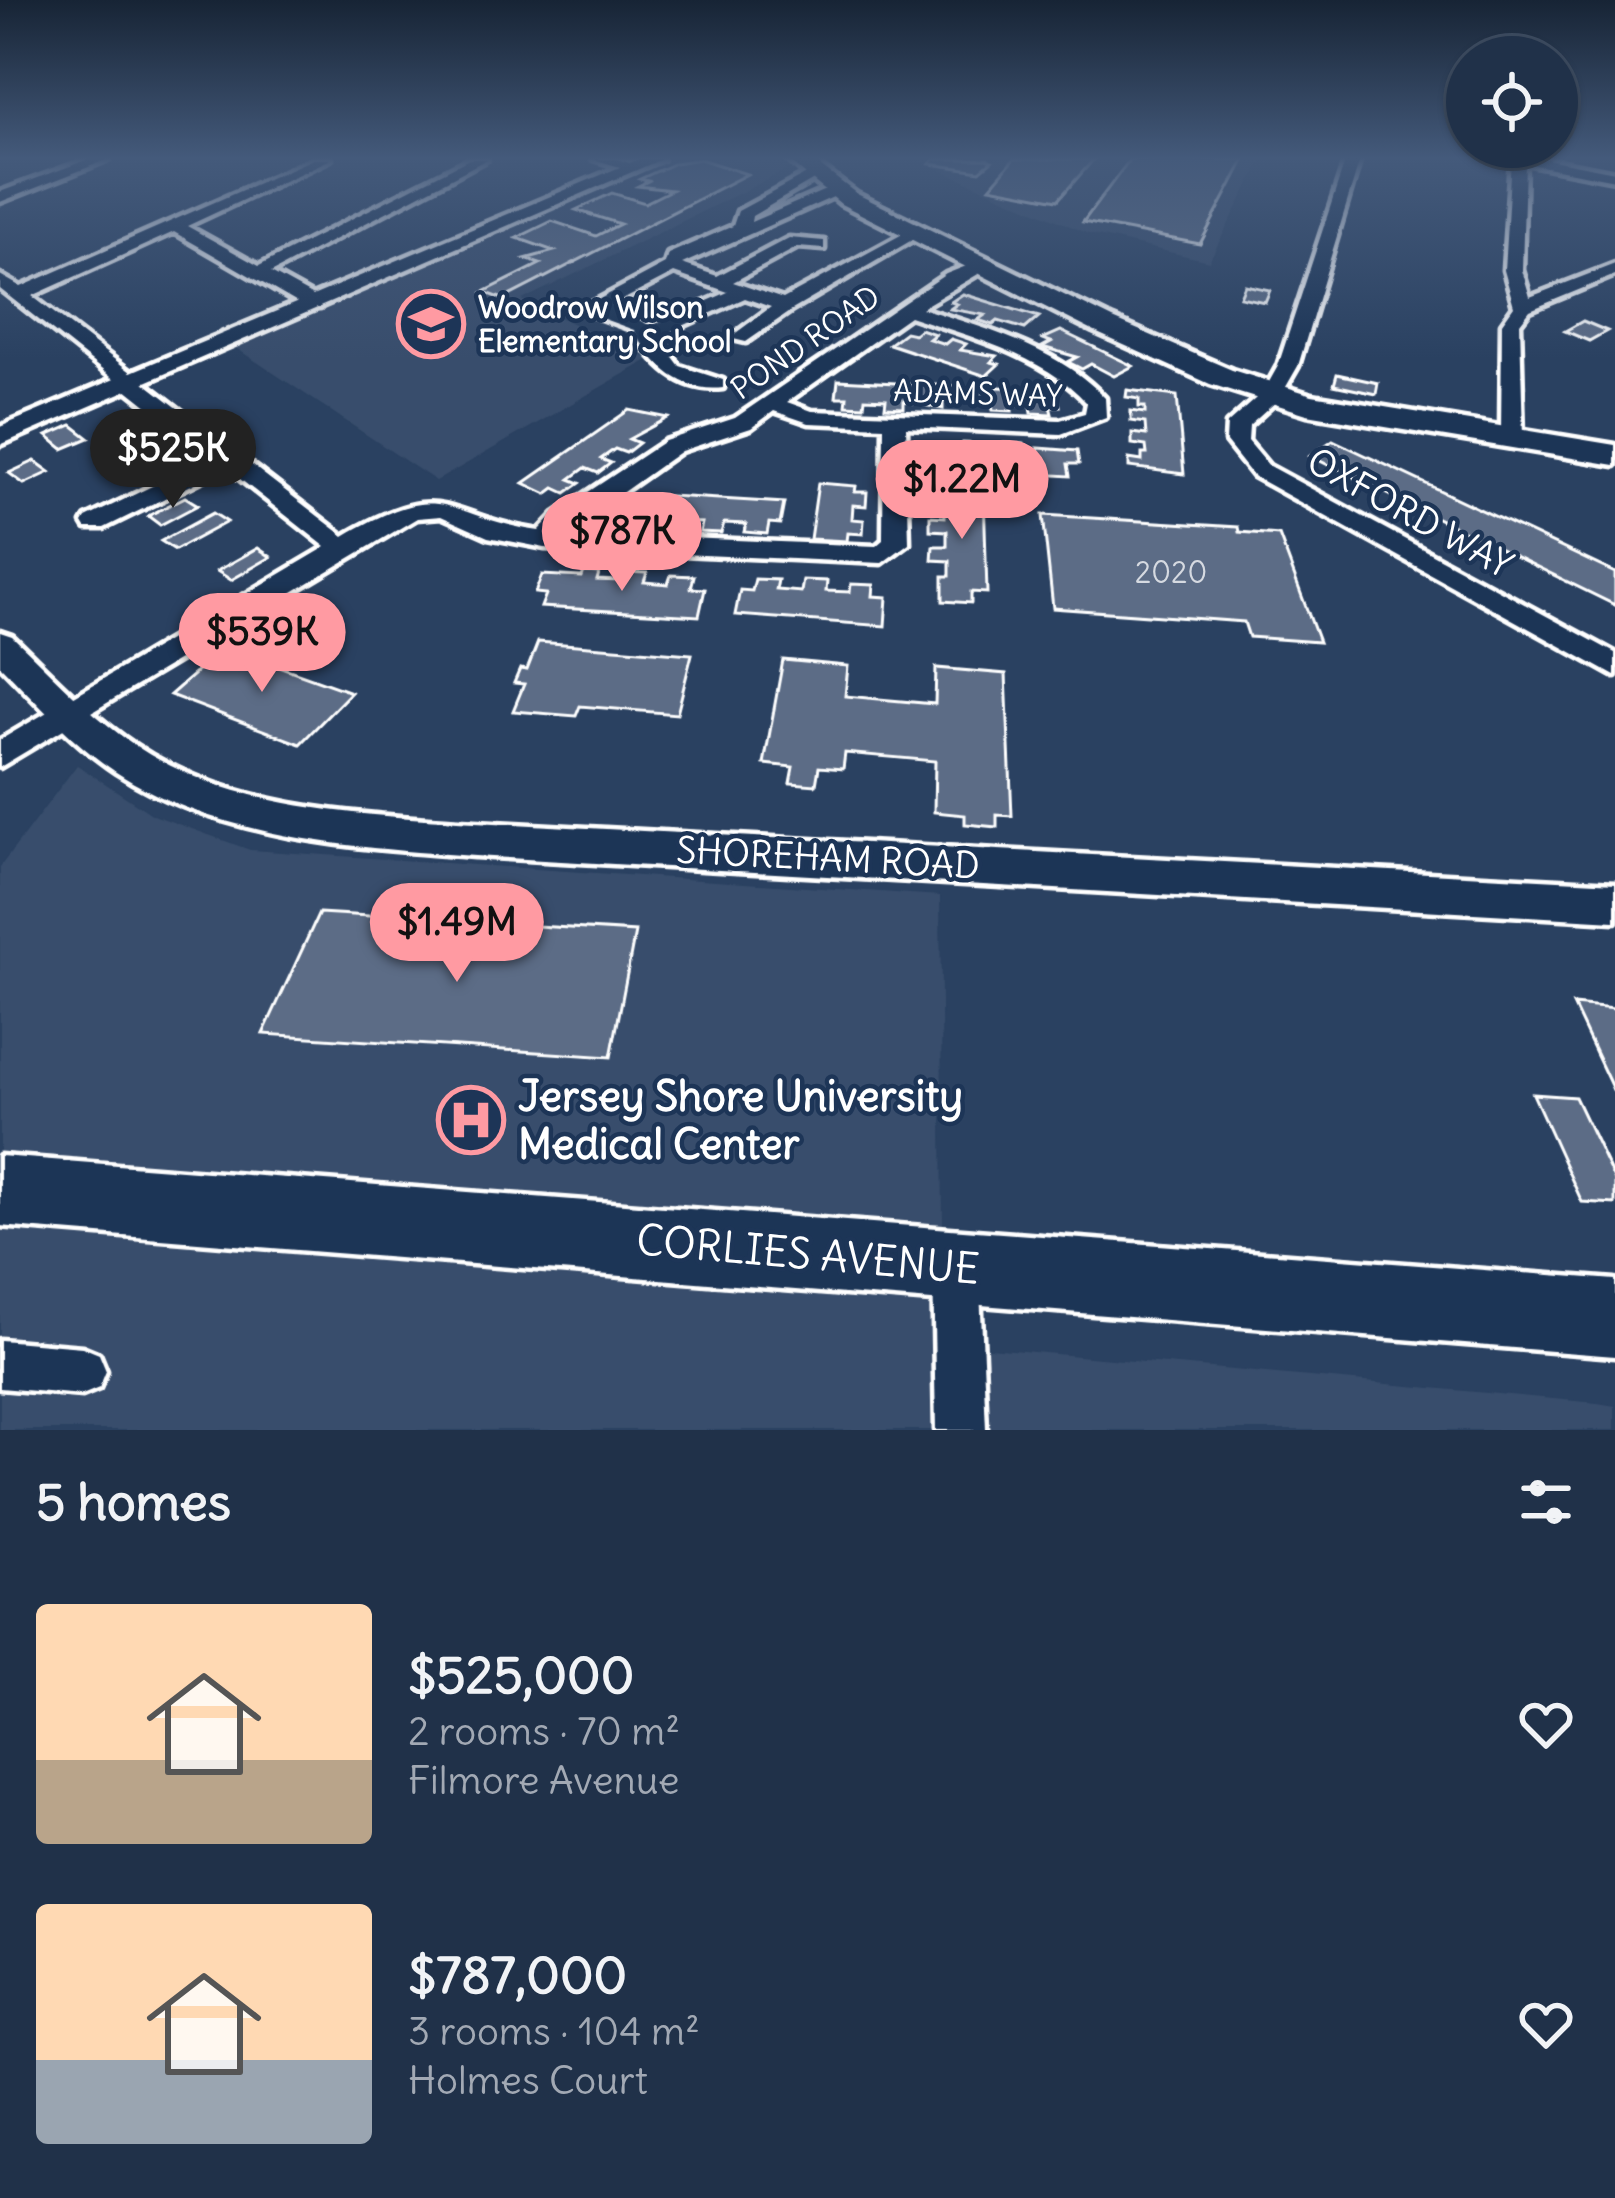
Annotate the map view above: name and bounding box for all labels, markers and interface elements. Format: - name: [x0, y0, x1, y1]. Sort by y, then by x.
- map controls: [1446, 36, 1578, 168]
- button: locate: [1446, 36, 1578, 168]
- street label: POND ROAD: [723, 277, 887, 407]
- place label: Woodrow Wilson Elementary School: [478, 288, 731, 360]
- school or university icon: Woodrow Wilson Elementary School: [396, 289, 466, 359]
- street label: ADAMS WAY: [893, 371, 1064, 415]
- pin: $525K: [89, 409, 257, 511]
- text: $525K: [117, 423, 229, 472]
- street label: OXFORD WAY: [1300, 438, 1521, 588]
- pin: $1.22M: [864, 440, 1060, 542]
- text: $1.22M: [903, 454, 1021, 503]
- pin: $787K: [538, 492, 706, 594]
- text: $787K: [569, 506, 675, 555]
- house number: 2020: [1135, 553, 1207, 591]
- pin: $539K: [178, 593, 346, 695]
- text: $539K: [206, 607, 318, 656]
- street label: SHOREHAM ROAD: [675, 828, 981, 888]
- pin: $1.49M: [359, 883, 555, 985]
- text: $1.49M: [397, 897, 517, 946]
- place label: Jersey Shore University Medical Center: [518, 1070, 963, 1170]
- hospital icon: Jersey Shore University Medical Center: [436, 1085, 506, 1155]
- street label: CORLIES AVENUE: [634, 1213, 982, 1295]
- icon: filters: [1513, 1469, 1579, 1535]
- text: 5 homes: [36, 1470, 231, 1534]
- text: $525,000: [408, 1643, 634, 1707]
- icon: home: [132, 1652, 276, 1796]
- icon: heart: [1513, 1691, 1579, 1757]
- text: 2 rooms · 70 m²: [408, 1707, 680, 1756]
- text: Filmore Avenue: [408, 1756, 679, 1805]
- text: $787,000: [408, 1943, 627, 2007]
- icon: home: [132, 1952, 276, 2096]
- icon: heart: [1513, 1991, 1579, 2057]
- text: 3 rooms · 104 m²: [408, 2007, 700, 2056]
- text: Holmes Court: [408, 2056, 648, 2105]

